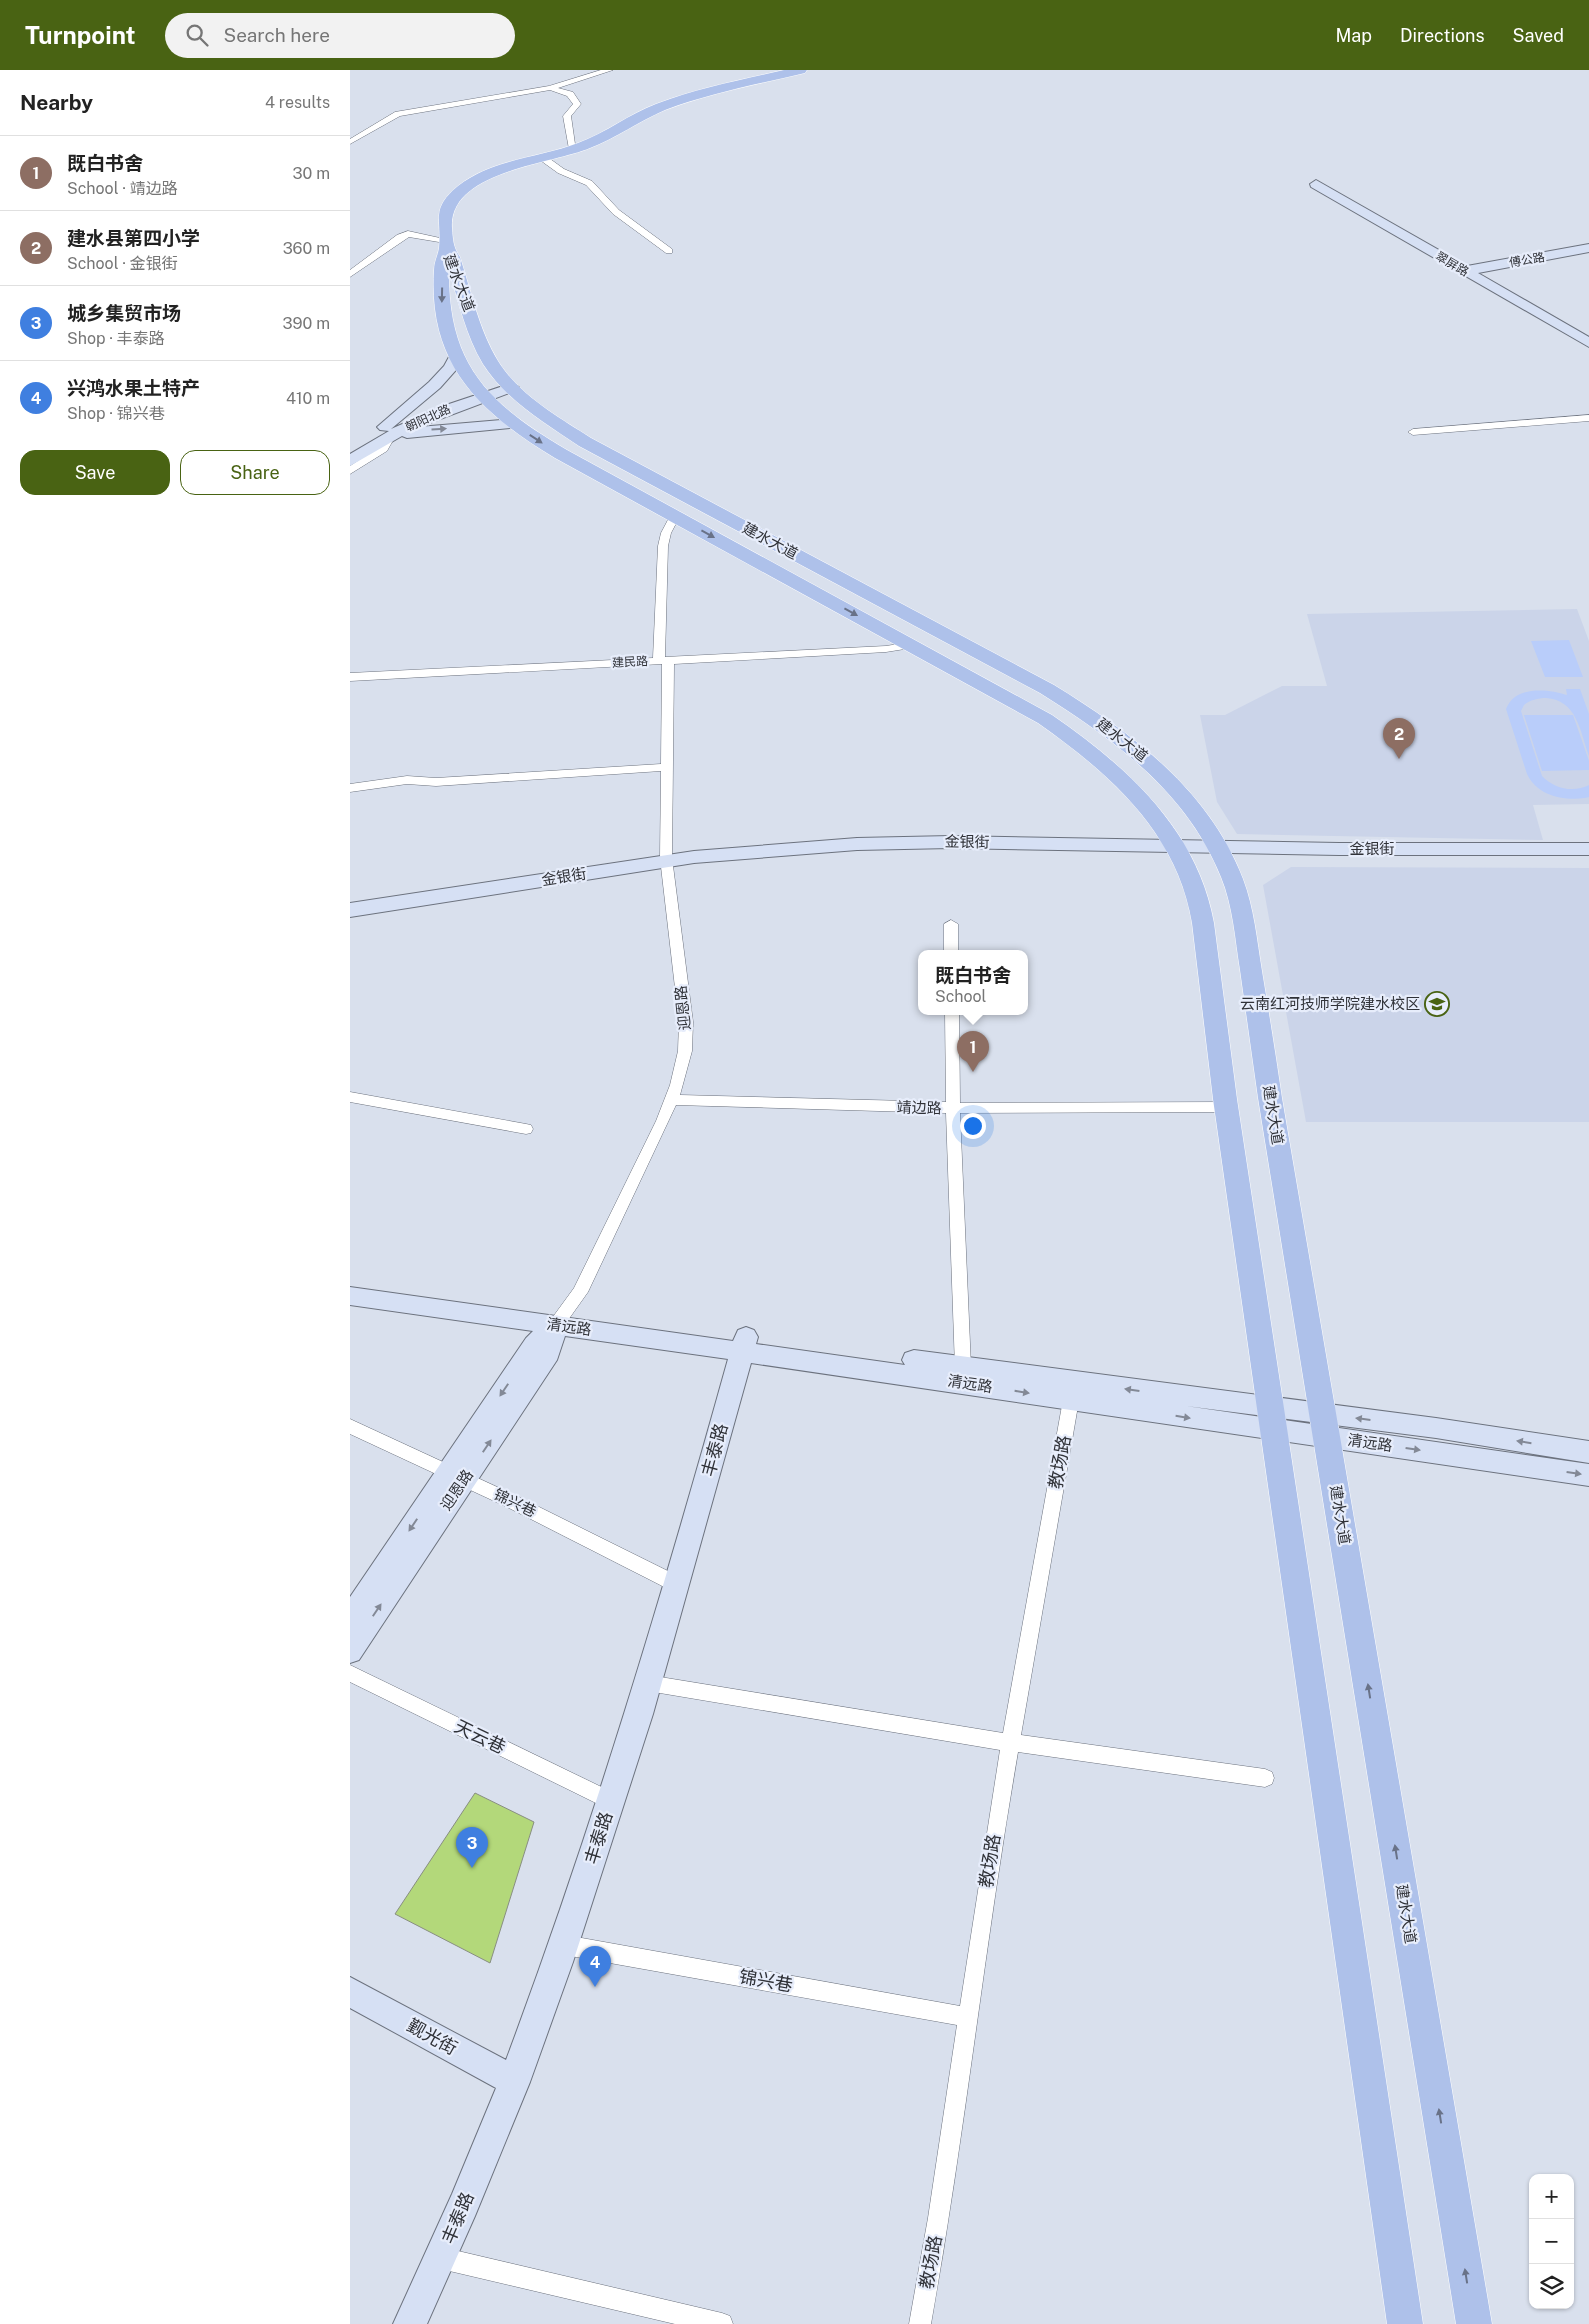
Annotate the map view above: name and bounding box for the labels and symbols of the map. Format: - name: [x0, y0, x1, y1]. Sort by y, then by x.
- street label: 翠屏路: [1433, 249, 1471, 279]
- street label: 傅公路: [1508, 250, 1546, 270]
- street label: 建水大道: [441, 252, 478, 314]
- one-way arrow: [438, 288, 446, 304]
- street label: 朝阳北路: [403, 402, 453, 434]
- one-way arrow: [431, 425, 447, 433]
- one-way arrow: [529, 434, 542, 444]
- street label: 建水大道: [740, 519, 801, 562]
- one-way arrow: [702, 530, 715, 539]
- one-way arrow: [844, 608, 858, 617]
- street label: 建民路: [612, 654, 648, 670]
- street label: 建水大道: [1093, 714, 1151, 765]
- pin: 2: [1383, 718, 1415, 759]
- street label: 金银街: [944, 833, 990, 850]
- street label: 金银街: [1349, 840, 1395, 857]
- street label: 金银街: [540, 865, 587, 888]
- street label: 迎恩路: [672, 985, 693, 1031]
- school or university icon: 云南红河技师学院建水校区: [1424, 991, 1450, 1017]
- place label: 云南红河技师学院建水校区: [1240, 995, 1420, 1012]
- pin: 1: [957, 1031, 989, 1072]
- street label: 建水大道: [1260, 1084, 1287, 1146]
- street label: 靖边路: [896, 1099, 942, 1116]
- your location: [960, 1113, 986, 1139]
- street label: 清远路: [546, 1315, 593, 1338]
- street label: 清远路: [947, 1372, 994, 1395]
- one-way arrow: [499, 1384, 509, 1397]
- one-way arrow: [1124, 1386, 1140, 1394]
- one-way arrow: [1014, 1388, 1030, 1396]
- one-way arrow: [1175, 1413, 1191, 1421]
- one-way arrow: [1354, 1415, 1370, 1423]
- street label: 丰泰路: [697, 1421, 732, 1479]
- street label: 清远路: [1347, 1431, 1394, 1454]
- street label: 教场路: [1044, 1434, 1075, 1490]
- one-way arrow: [1515, 1438, 1531, 1446]
- one-way arrow: [482, 1439, 491, 1453]
- one-way arrow: [1405, 1445, 1421, 1453]
- street label: 迎恩路: [437, 1466, 476, 1513]
- one-way arrow: [1566, 1469, 1582, 1477]
- street label: 建水大道: [1327, 1484, 1354, 1546]
- street label: 锦兴巷: [491, 1485, 539, 1520]
- one-way arrow: [408, 1518, 418, 1532]
- one-way arrow: [372, 1603, 382, 1617]
- one-way arrow: [1365, 1683, 1373, 1699]
- street label: 天云巷: [451, 1715, 509, 1758]
- street label: 丰泰路: [581, 1809, 616, 1867]
- pin: 3: [456, 1827, 488, 1868]
- street label: 教场路: [975, 1833, 1004, 1889]
- one-way arrow: [1391, 1843, 1399, 1859]
- street label: 建水大道: [1393, 1883, 1420, 1945]
- pin: 4: [579, 1946, 611, 1987]
- street label: 锦兴巷: [738, 1965, 794, 1996]
- street label: 觐光街: [404, 2014, 461, 2059]
- one-way arrow: [1435, 2107, 1443, 2123]
- street label: 丰泰路: [437, 2189, 478, 2247]
- street label: 教场路: [915, 2234, 946, 2290]
- one-way arrow: [1462, 2268, 1470, 2284]

